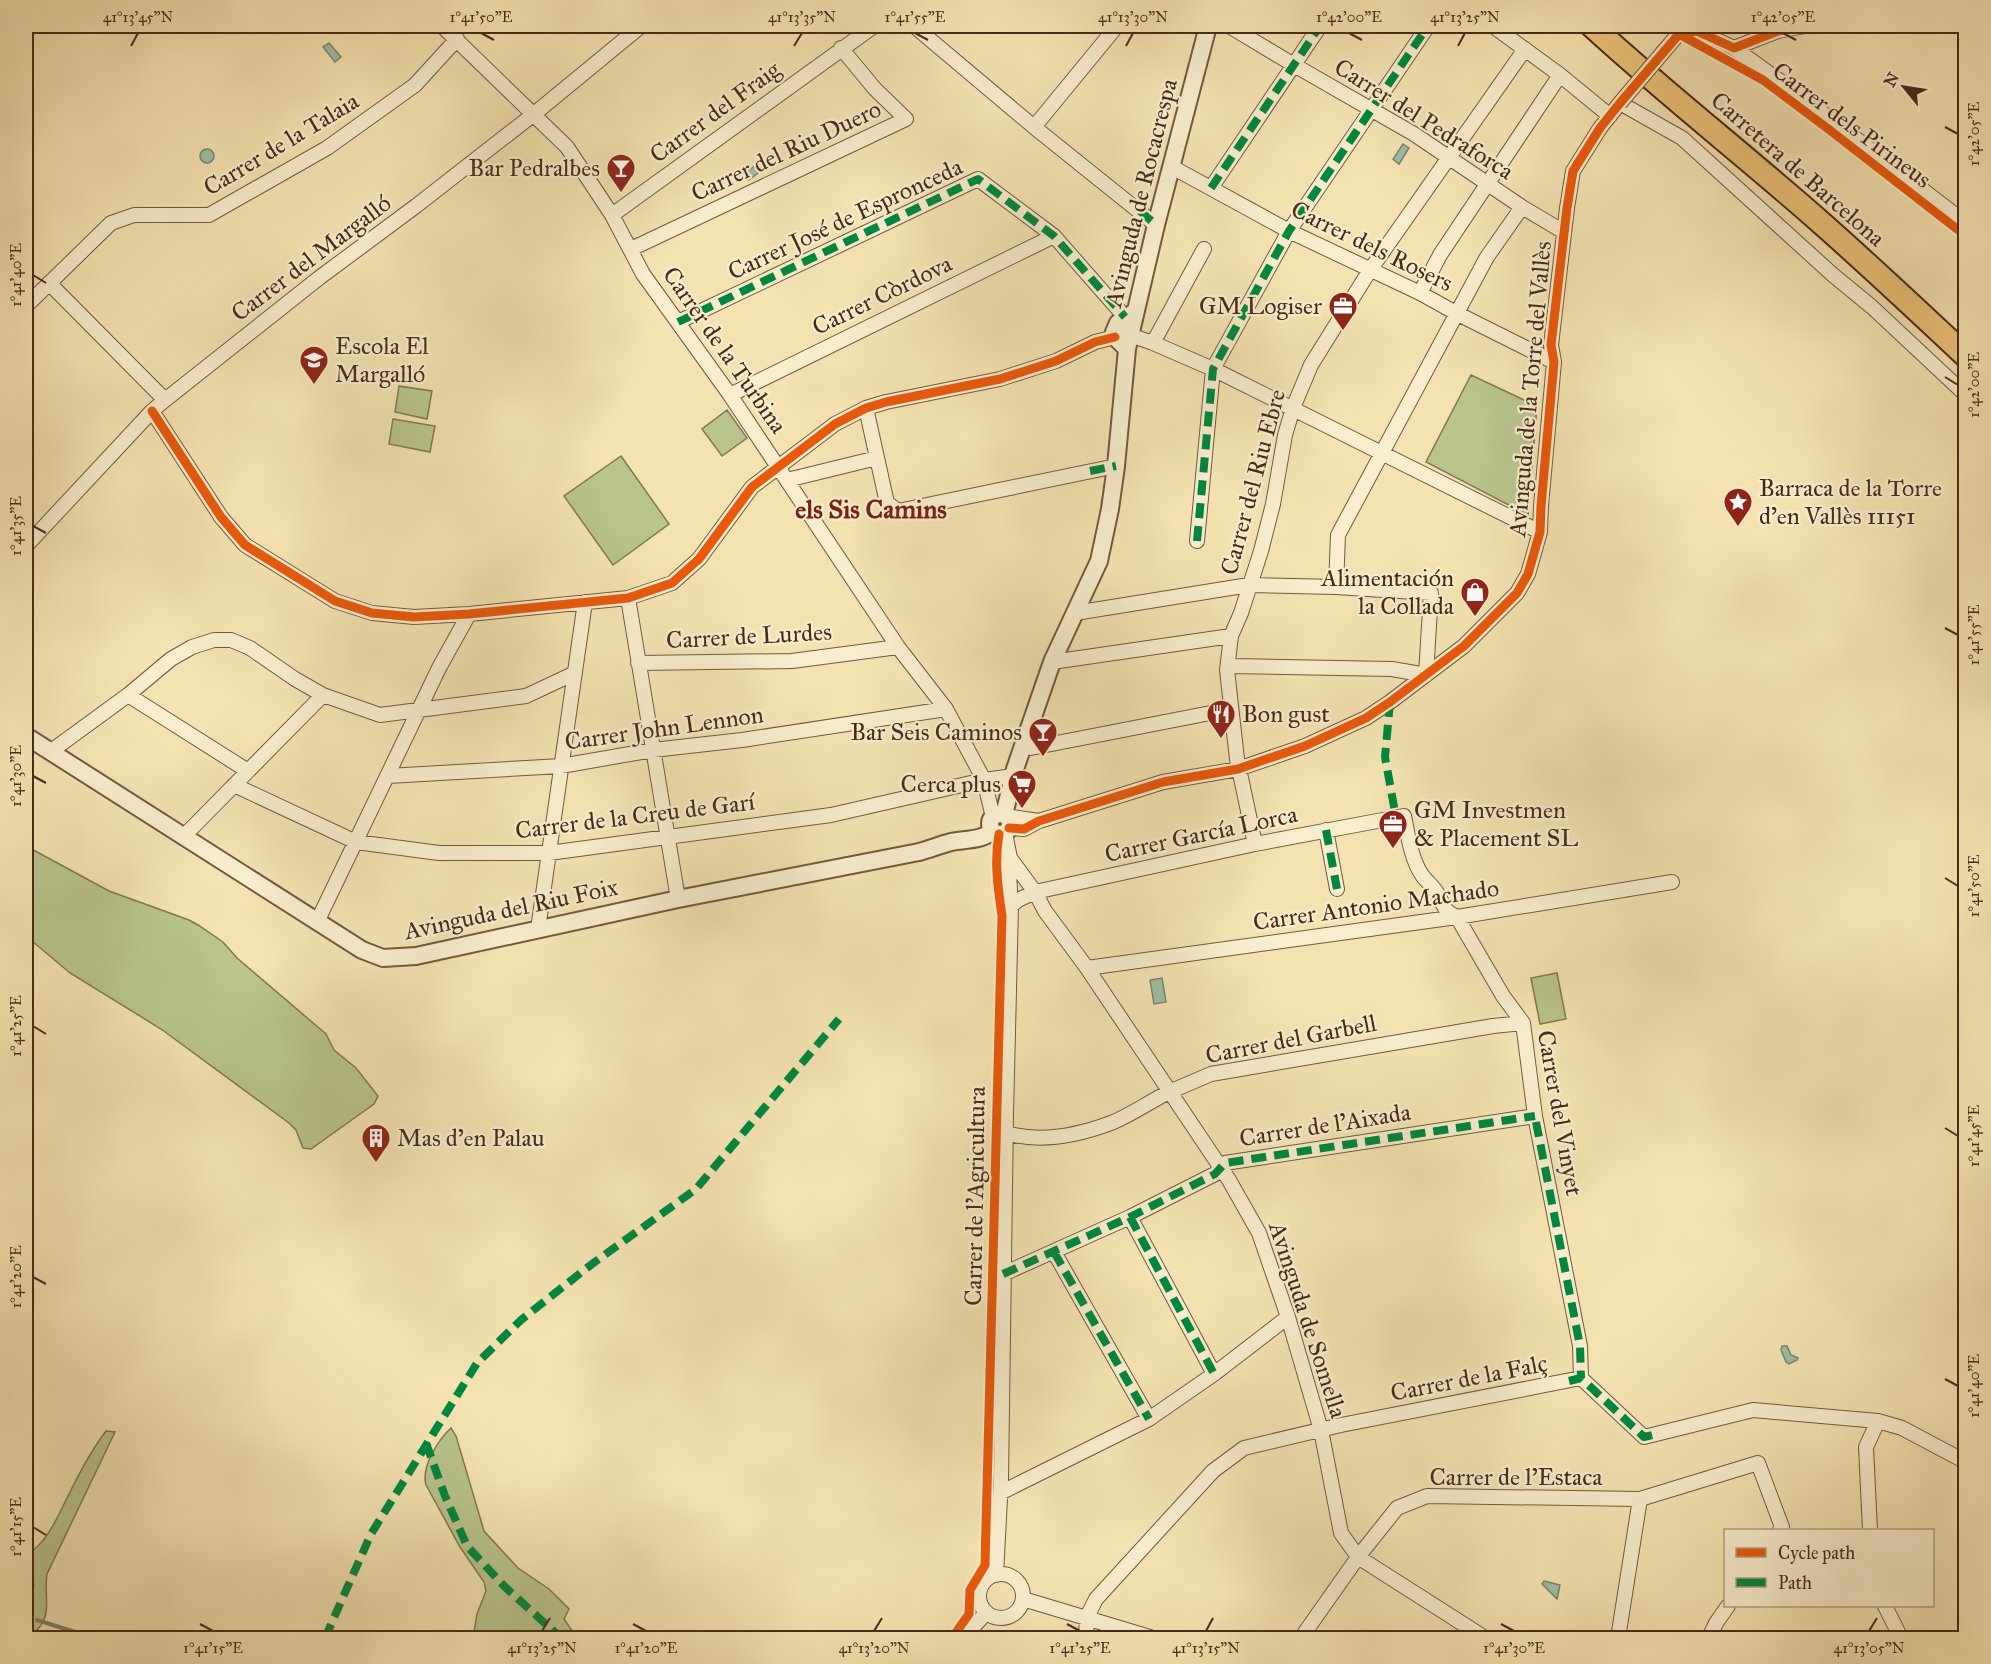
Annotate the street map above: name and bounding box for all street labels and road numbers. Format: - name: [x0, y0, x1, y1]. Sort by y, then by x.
- street label: Carrer del Pedraforca: [1329, 52, 1520, 187]
- street label: Carrer del Fraig: [644, 54, 787, 169]
- street label: Carrer dels Pirineus: [1767, 55, 1937, 195]
- street label: Avinguda de Rocacrespa: [1098, 75, 1184, 311]
- street label: Carrer de la Talaia: [198, 85, 365, 202]
- street label: Carretera de Barcelona: [1705, 85, 1892, 253]
- street label: Carrer del Riu Duero: [686, 94, 886, 208]
- street label: Carrer José de Espronceda: [723, 151, 968, 287]
- street label: Carrer del Margalló: [225, 188, 397, 328]
- street label: Carrer dels Rosers: [1286, 194, 1458, 298]
- street label: Avinguda de la Torre del Vallès: [1502, 240, 1558, 539]
- street label: Carrer Còrdova: [807, 248, 958, 342]
- street label: Carrer de la Turbina: [656, 261, 794, 440]
- street label: Carrer del Riu Ebre: [1214, 386, 1292, 578]
- street label: Carrer de Lurdes: [665, 617, 833, 655]
- street label: Carrer John Lennon: [563, 699, 765, 757]
- street label: Carrer de la Creu de Garí: [514, 786, 758, 846]
- street label: Carrer García Lorca: [1102, 799, 1301, 869]
- street label: Avinguda del Riu Foix: [400, 872, 621, 947]
- street label: Carrer Antonio Machado: [1251, 873, 1501, 937]
- street label: Carrer del Garbell: [1203, 1008, 1380, 1070]
- street label: Carrer del Vinyet: [1531, 1028, 1589, 1199]
- street label: Carrer de l'Agricultura: [958, 1085, 992, 1306]
- street label: Carrer de l'Aixada: [1237, 1097, 1414, 1153]
- street label: Avinguda de Somella: [1262, 1217, 1354, 1423]
- street label: Carrer de la Falç: [1388, 1348, 1550, 1408]
- street label: Carrer de l'Estaca: [1429, 1462, 1603, 1492]

